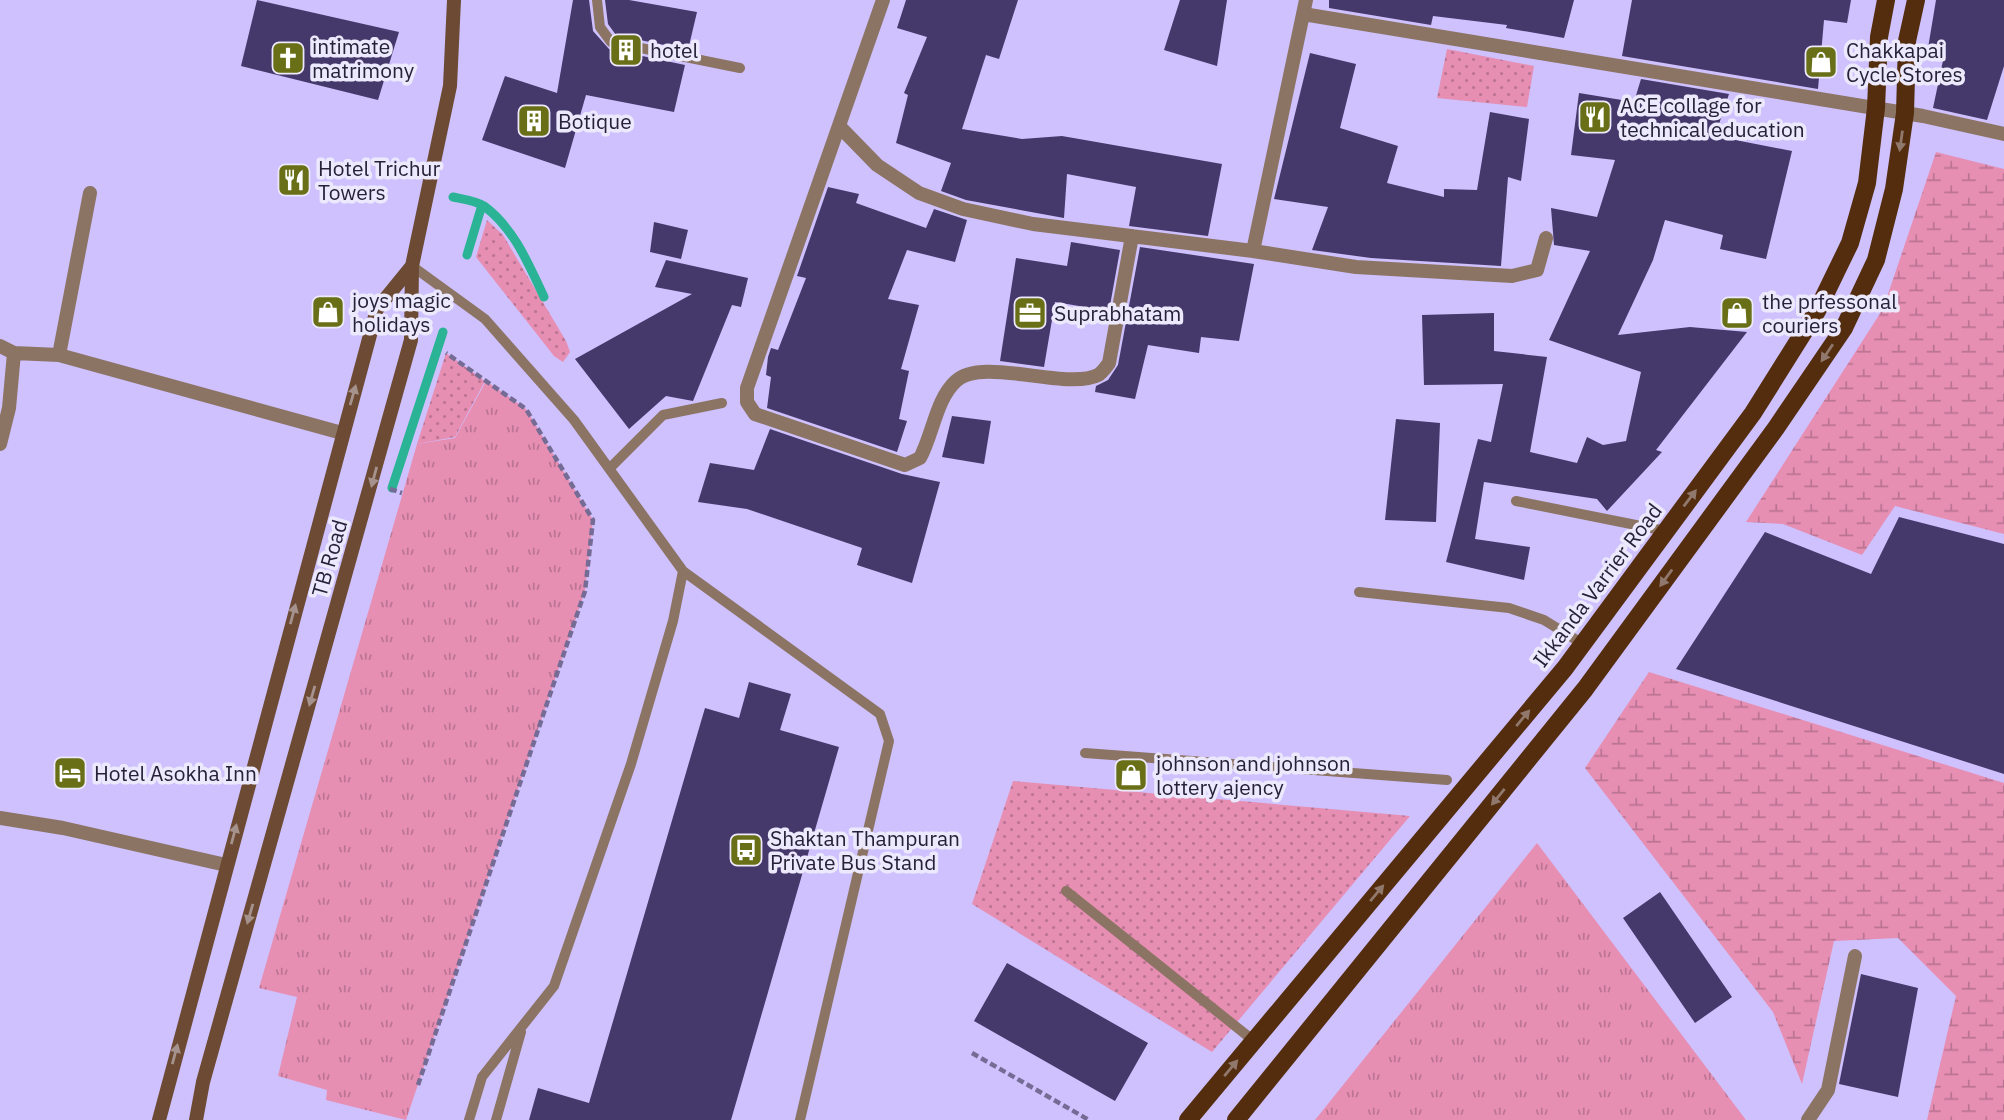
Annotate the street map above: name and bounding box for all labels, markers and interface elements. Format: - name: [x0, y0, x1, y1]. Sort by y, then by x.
- building icon: hotel: [607, 31, 645, 69]
- place label: intimate matrimony: [312, 32, 415, 84]
- place label: hotel: [650, 36, 699, 64]
- place label: Chakkapai Cycle Stores: [1846, 36, 1963, 88]
- church icon: intimate matrimony: [269, 39, 307, 77]
- shop icon: Chakkapai Cycle Stores: [1802, 43, 1840, 81]
- place label: ACE collage for technical education: [1620, 91, 1805, 143]
- restaurant icon: ACE collage for technical education: [1576, 98, 1614, 136]
- building icon: Botique: [515, 102, 553, 140]
- place label: Botique: [558, 107, 632, 135]
- one-way arrow: [1895, 130, 1906, 152]
- place label: Hotel Trichur Towers: [318, 154, 441, 206]
- restaurant icon: Hotel Trichur Towers: [275, 161, 313, 199]
- place label: joys magic holidays: [352, 286, 451, 338]
- place label: the prfessonal couriers: [1762, 287, 1897, 339]
- shop icon: joys magic holidays: [309, 293, 347, 331]
- office icon: Suprabhatam: [1011, 294, 1049, 332]
- shop icon: the prfessonal couriers: [1718, 294, 1756, 332]
- place label: Suprabhatam: [1054, 299, 1181, 327]
- one-way arrow: [1820, 344, 1834, 362]
- one-way arrow: [348, 384, 358, 405]
- one-way arrow: [368, 466, 379, 488]
- one-way arrow: [1683, 489, 1697, 507]
- street label: Ikkanda Varrier Road: [1526, 497, 1668, 673]
- street label: TB Road: [305, 516, 353, 600]
- one-way arrow: [1660, 569, 1674, 587]
- one-way arrow: [288, 603, 299, 625]
- one-way arrow: [306, 685, 317, 707]
- one-way arrow: [1515, 710, 1530, 727]
- place label: johnson and johnson lottery ajency: [1156, 749, 1351, 801]
- hotel icon: Hotel Asokha Inn: [51, 754, 89, 792]
- shop icon: johnson and johnson lottery ajency: [1112, 756, 1150, 794]
- place label: Hotel Asokha Inn: [94, 759, 257, 787]
- one-way arrow: [1490, 787, 1505, 805]
- one-way arrow: [229, 823, 240, 845]
- place label: Shaktan Thampuran Private Bus Stand: [770, 824, 960, 876]
- bus stop icon: Shaktan Thampuran Private Bus Stand: [727, 831, 765, 869]
- one-way arrow: [1369, 884, 1385, 902]
- one-way arrow: [244, 904, 255, 926]
- one-way arrow: [170, 1042, 181, 1064]
- one-way arrow: [1224, 1059, 1239, 1077]

